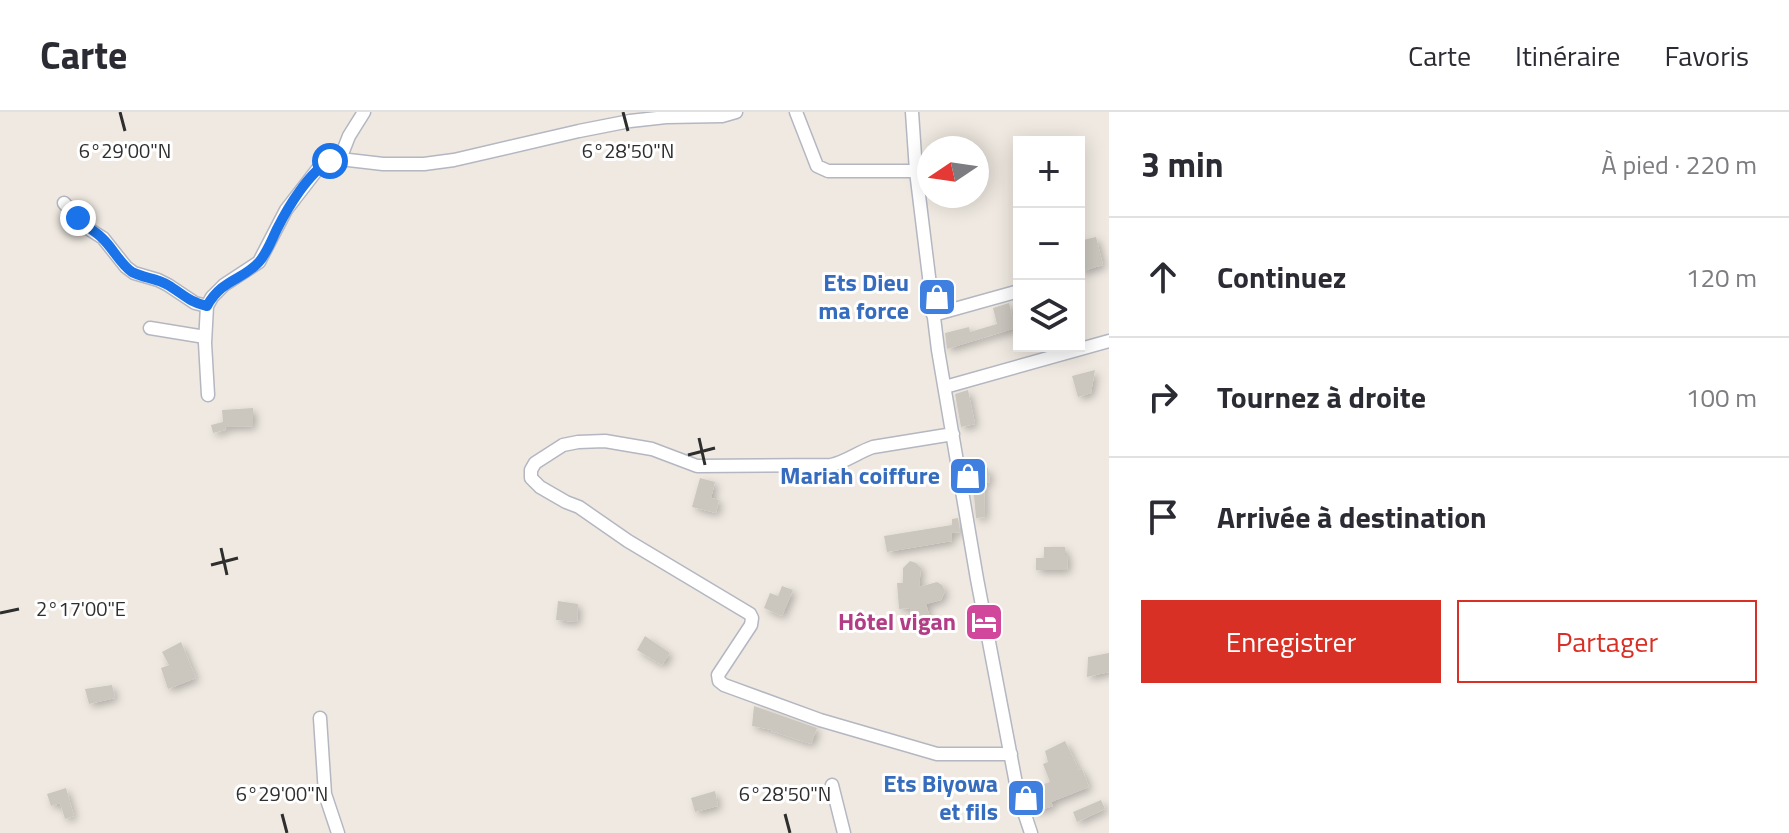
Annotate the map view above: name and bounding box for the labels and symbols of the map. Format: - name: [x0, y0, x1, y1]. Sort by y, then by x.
- text: 6°29'00"N: [79, 135, 171, 166]
- text: 6°28'50"N: [582, 135, 674, 166]
- north arrow: [917, 136, 989, 208]
- route start: [312, 143, 348, 179]
- route end: [60, 200, 96, 236]
- place label: Ets Dieu ma force: [818, 264, 909, 328]
- shop icon: Ets Dieu ma force: [916, 276, 958, 318]
- shop icon: Mariah coiffure: [947, 455, 989, 497]
- place label: Mariah coiffure: [780, 457, 940, 493]
- text: 2°17'00"E: [36, 593, 126, 624]
- hotel icon: Hôtel vigan: [963, 601, 1005, 643]
- place label: Hôtel vigan: [838, 603, 956, 639]
- place label: Ets Biyowa et fils: [883, 765, 998, 829]
- shop icon: Ets Biyowa et fils: [1005, 777, 1047, 819]
- text: 6°29'00"N: [236, 778, 328, 809]
- text: 6°28'50"N: [739, 778, 831, 809]

